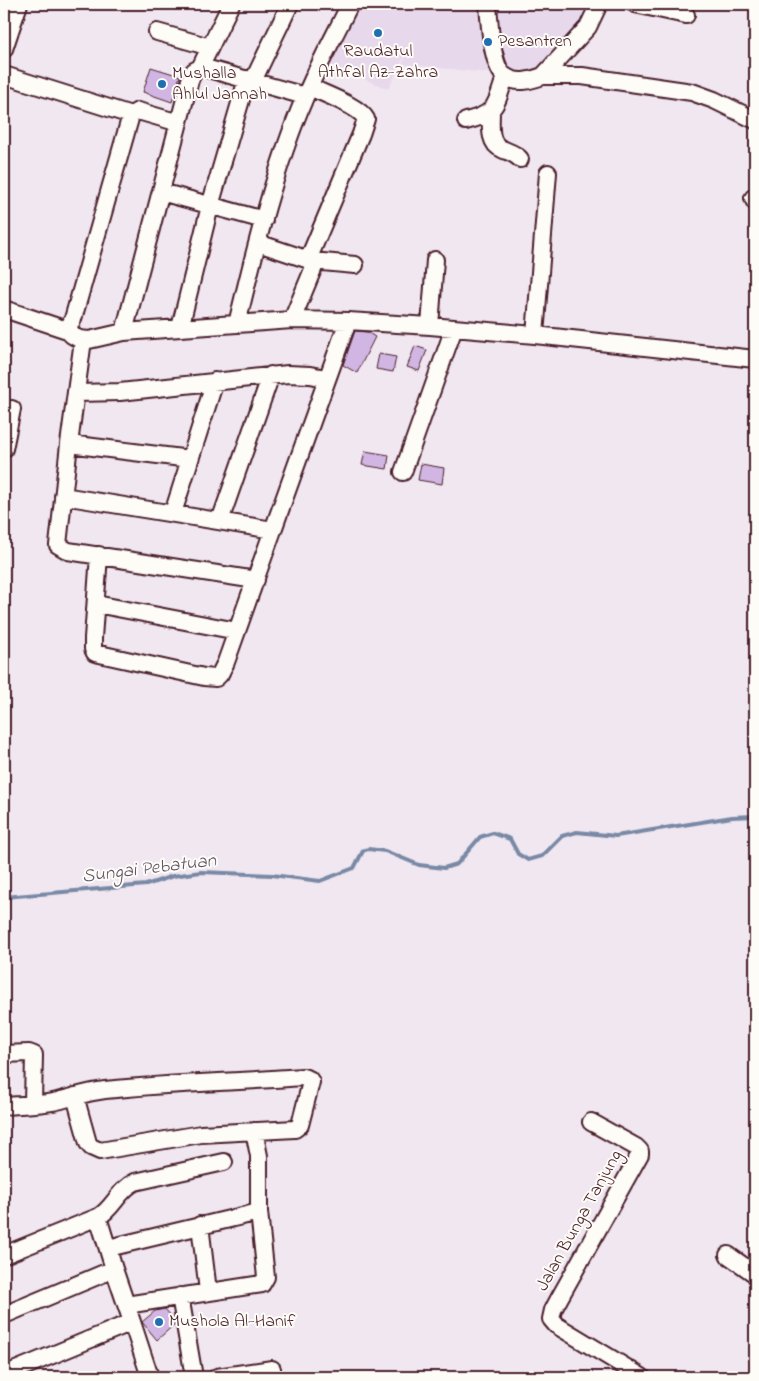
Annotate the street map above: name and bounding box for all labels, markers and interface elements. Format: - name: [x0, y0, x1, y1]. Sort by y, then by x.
- marker: Raudatul Athfal Az-Zahra: [372, 27, 384, 39]
- place label: Pesantren: [498, 29, 572, 55]
- marker: Pesantren: [482, 36, 494, 48]
- place label: Raudatul Athfal Az-Zahra: [318, 39, 438, 86]
- place label: Mushalla Ahlul Jannah: [172, 61, 267, 108]
- marker: Mushalla Ahlul Jannah: [156, 78, 168, 90]
- water label: Sungai Pebatuan: [80, 847, 218, 892]
- street label: Jalan Bunga Tanjung: [530, 1146, 631, 1297]
- place label: Mushola Al-Hanif: [169, 1309, 296, 1335]
- marker: Mushola Al-Hanif: [153, 1316, 165, 1328]

